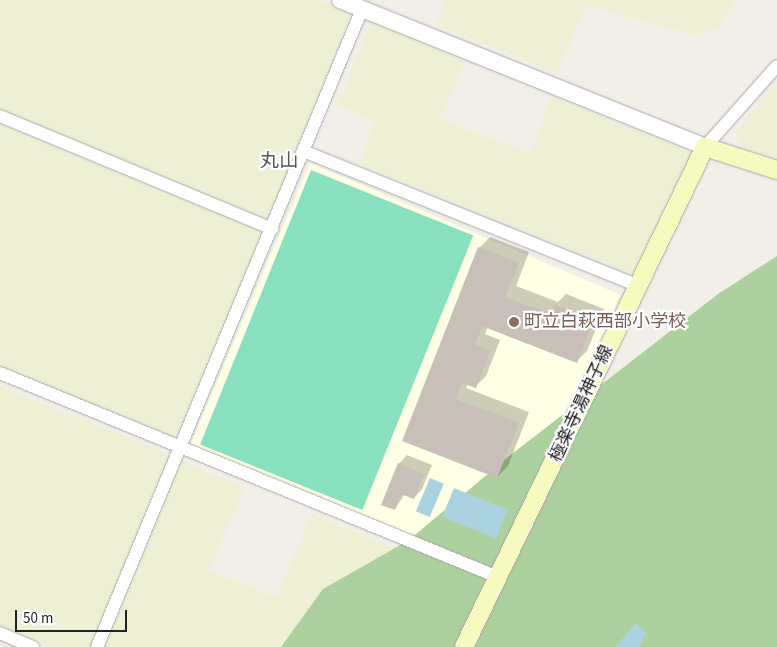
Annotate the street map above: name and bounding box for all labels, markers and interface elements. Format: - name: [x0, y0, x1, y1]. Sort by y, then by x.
- district label: 丸山: [260, 151, 298, 173]
- place label: 町立白萩西部小学校: [524, 311, 686, 333]
- marker: 町立白萩西部小学校: [508, 316, 520, 328]
- street label: 極楽寺湯神子線: [546, 342, 618, 466]
- scale bar: [18, 600, 130, 632]
- text: 50 m: [23, 608, 53, 629]

